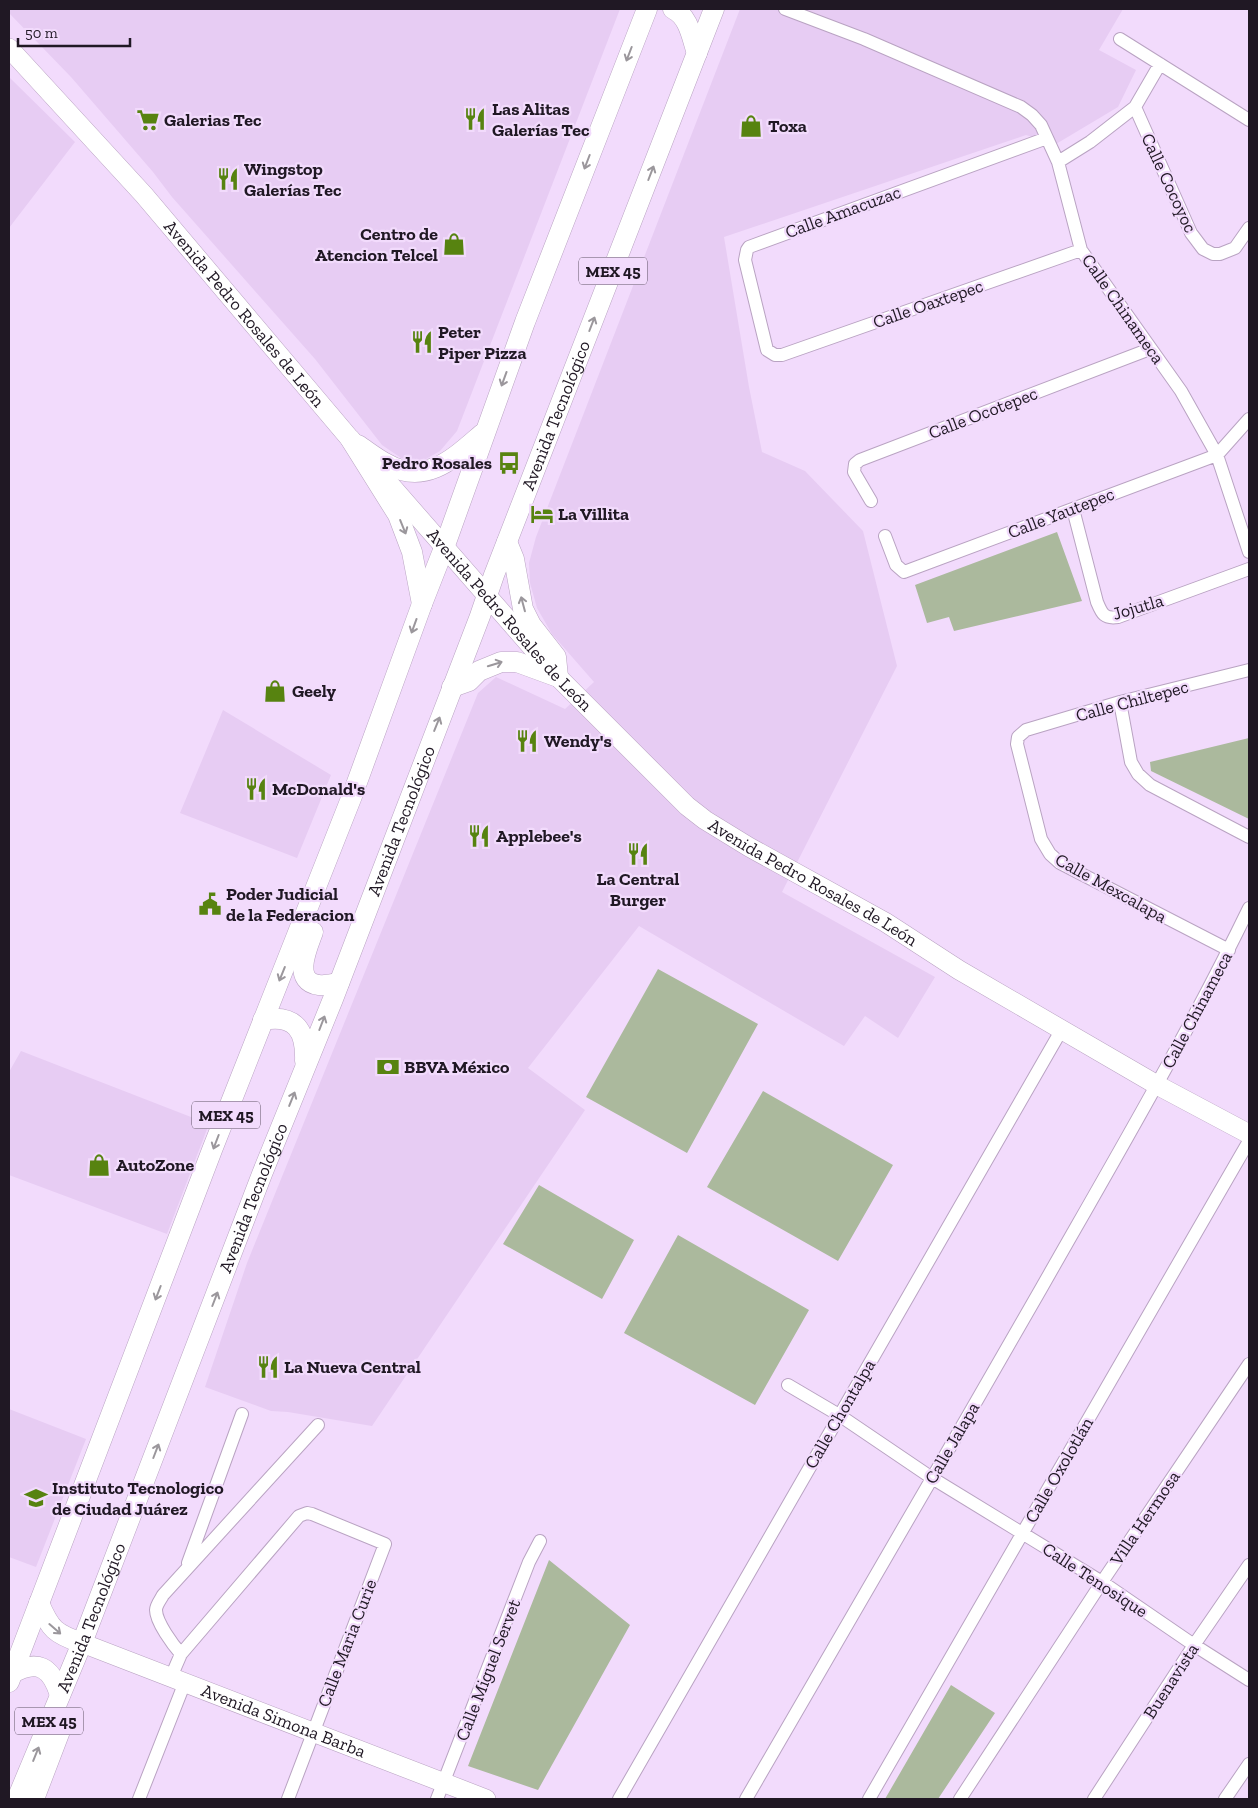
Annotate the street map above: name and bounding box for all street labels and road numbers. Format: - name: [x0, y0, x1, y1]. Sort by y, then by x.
- street label: Calle Cocoyoc: [1136, 130, 1202, 236]
- street label: Calle Amacuzac: [782, 181, 904, 243]
- street label: Avenida Pedro Rosales de León: [159, 216, 330, 412]
- street label: Calle Chinameca: [1077, 250, 1169, 368]
- road number: MEX 45: [579, 258, 647, 284]
- street label: Calle Oaxtepec: [870, 275, 986, 333]
- street label: Avenida Tecnológico: [517, 337, 595, 493]
- street label: Calle Ocotepec: [925, 382, 1041, 444]
- street label: Calle Yautepec: [1005, 483, 1117, 543]
- street label: Avenida Pedro Rosales de León: [422, 524, 597, 716]
- street label: Jojutla: [1110, 589, 1166, 625]
- street label: Calle Chiltepec: [1073, 675, 1191, 727]
- street label: Avenida Tecnológico: [363, 743, 440, 899]
- street label: Avenida Pedro Rosales de León: [704, 814, 922, 952]
- street label: Calle Mexcalapa: [1051, 848, 1171, 928]
- street label: Calle Chinameca: [1157, 948, 1237, 1072]
- road number: MEX 45: [192, 1102, 260, 1128]
- street label: Avenida Tecnológico: [214, 1120, 293, 1276]
- street label: Calle Chontalpa: [800, 1355, 880, 1473]
- street label: Calle Jalapa: [920, 1398, 984, 1488]
- street label: Calle Oxolotlán: [1020, 1413, 1098, 1527]
- street label: Villa Hermosa: [1105, 1466, 1185, 1570]
- street label: Calle Tenosique: [1038, 1538, 1152, 1622]
- street label: Avenida Tecnológico: [52, 1540, 130, 1696]
- street label: Calle Maria Curie: [313, 1576, 381, 1710]
- street label: Calle Miguel Servet: [451, 1596, 525, 1744]
- street label: Buenavista: [1138, 1639, 1204, 1723]
- street label: Avenida Simona Barba: [198, 1679, 369, 1763]
- road number: MEX 45: [15, 1708, 83, 1734]

